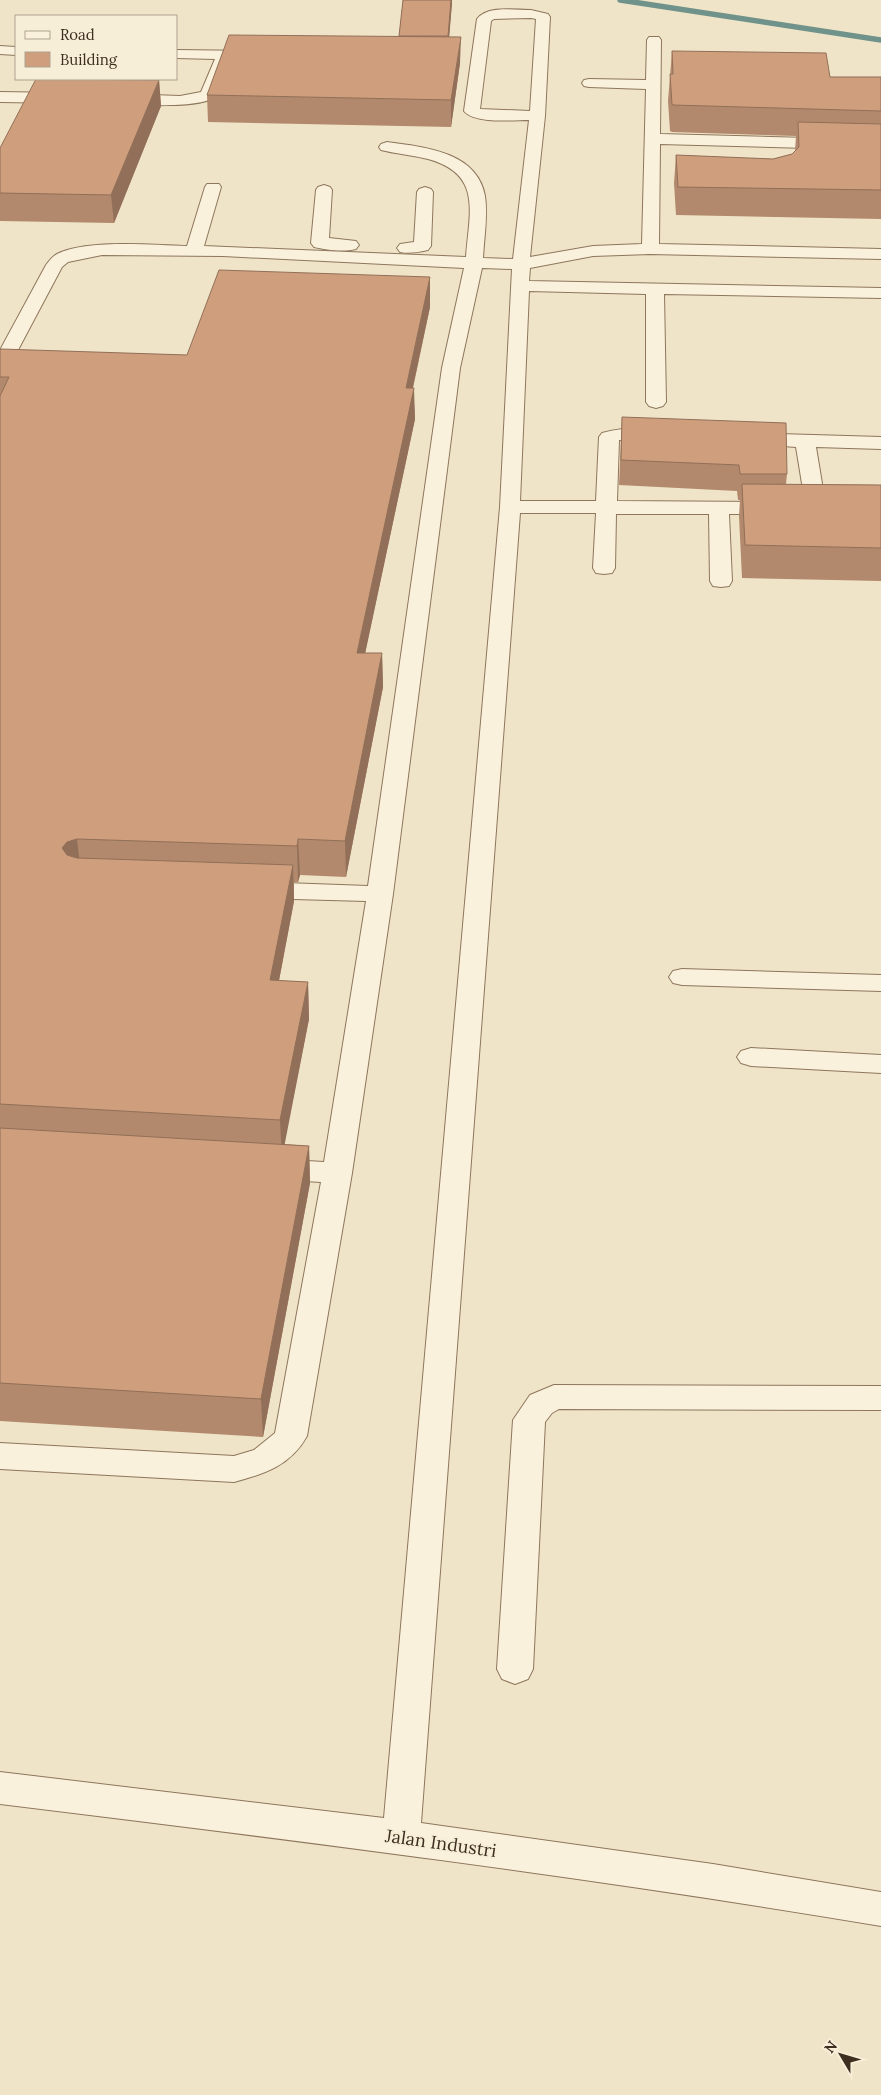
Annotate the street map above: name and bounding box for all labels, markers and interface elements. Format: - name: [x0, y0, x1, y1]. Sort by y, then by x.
- legend: [15, 15, 178, 80]
- text: Road: [60, 25, 95, 44]
- text: Building: [60, 50, 118, 69]
- street label: Jalan Industri: [383, 1824, 498, 1862]
- north arrow: [816, 2030, 866, 2080]
- text: N: [820, 2037, 841, 2057]

